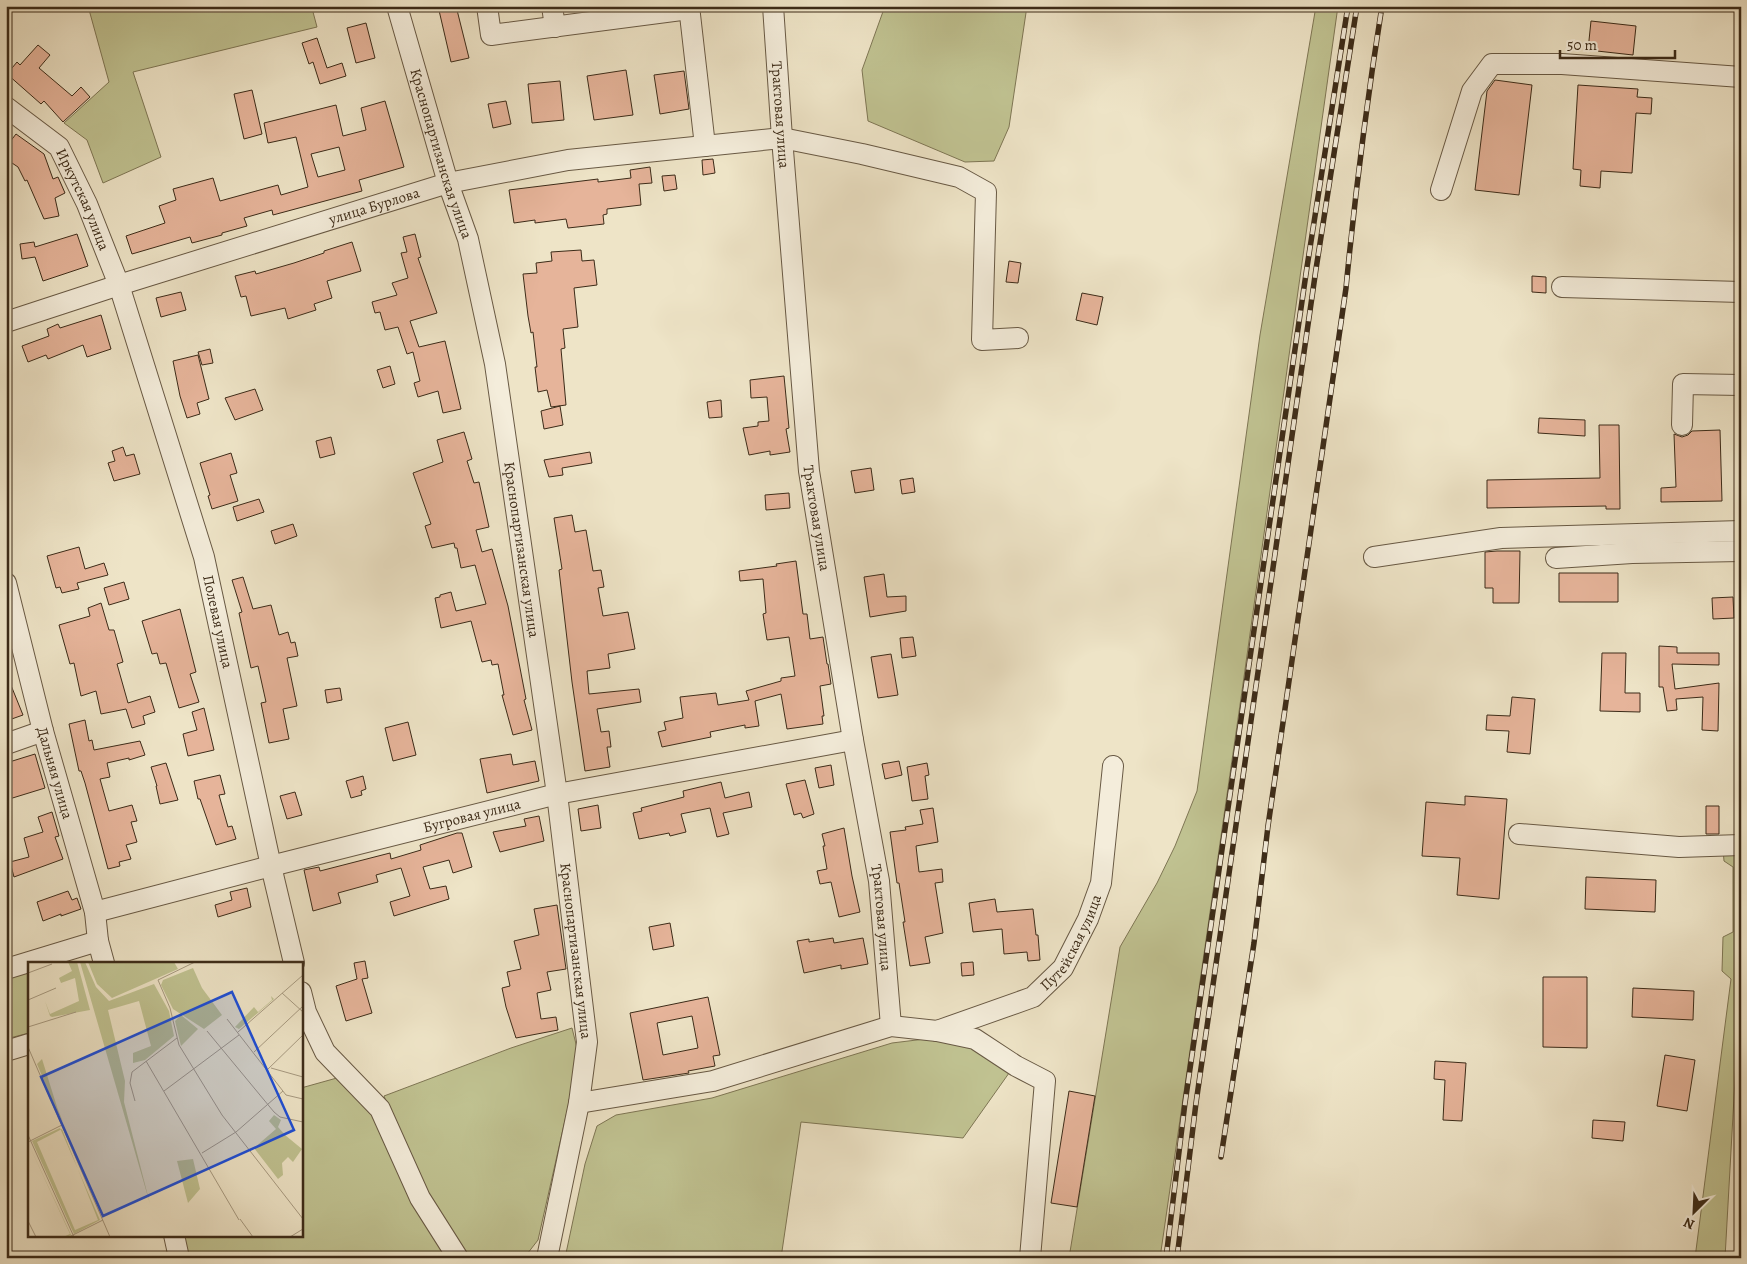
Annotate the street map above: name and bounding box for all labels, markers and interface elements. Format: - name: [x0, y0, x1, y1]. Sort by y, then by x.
- scale bar: [1560, 28, 1674, 60]
- text: 50 m: [1567, 35, 1597, 55]
- street label: Трактовая улица: [767, 61, 794, 169]
- street label: Краснопартизанская улица: [405, 66, 477, 241]
- street label: Иркутская улица: [51, 145, 114, 253]
- street label: улица Бурлова: [325, 182, 422, 230]
- street label: Краснопартизанская улица: [499, 460, 544, 639]
- street label: Трактовая улица: [799, 464, 835, 573]
- street label: Полевая улица: [198, 573, 238, 670]
- street label: Дальняя улица: [32, 724, 78, 821]
- street label: Бугровая улица: [421, 794, 523, 837]
- street label: Краснопартизанская улица: [555, 862, 597, 1040]
- street label: Трактовая улица: [866, 862, 896, 972]
- street label: Путейская улица: [1036, 892, 1106, 995]
- inset map: [28, 962, 302, 1236]
- north arrow: [1670, 1186, 1720, 1236]
- text: N: [1680, 1213, 1697, 1234]

